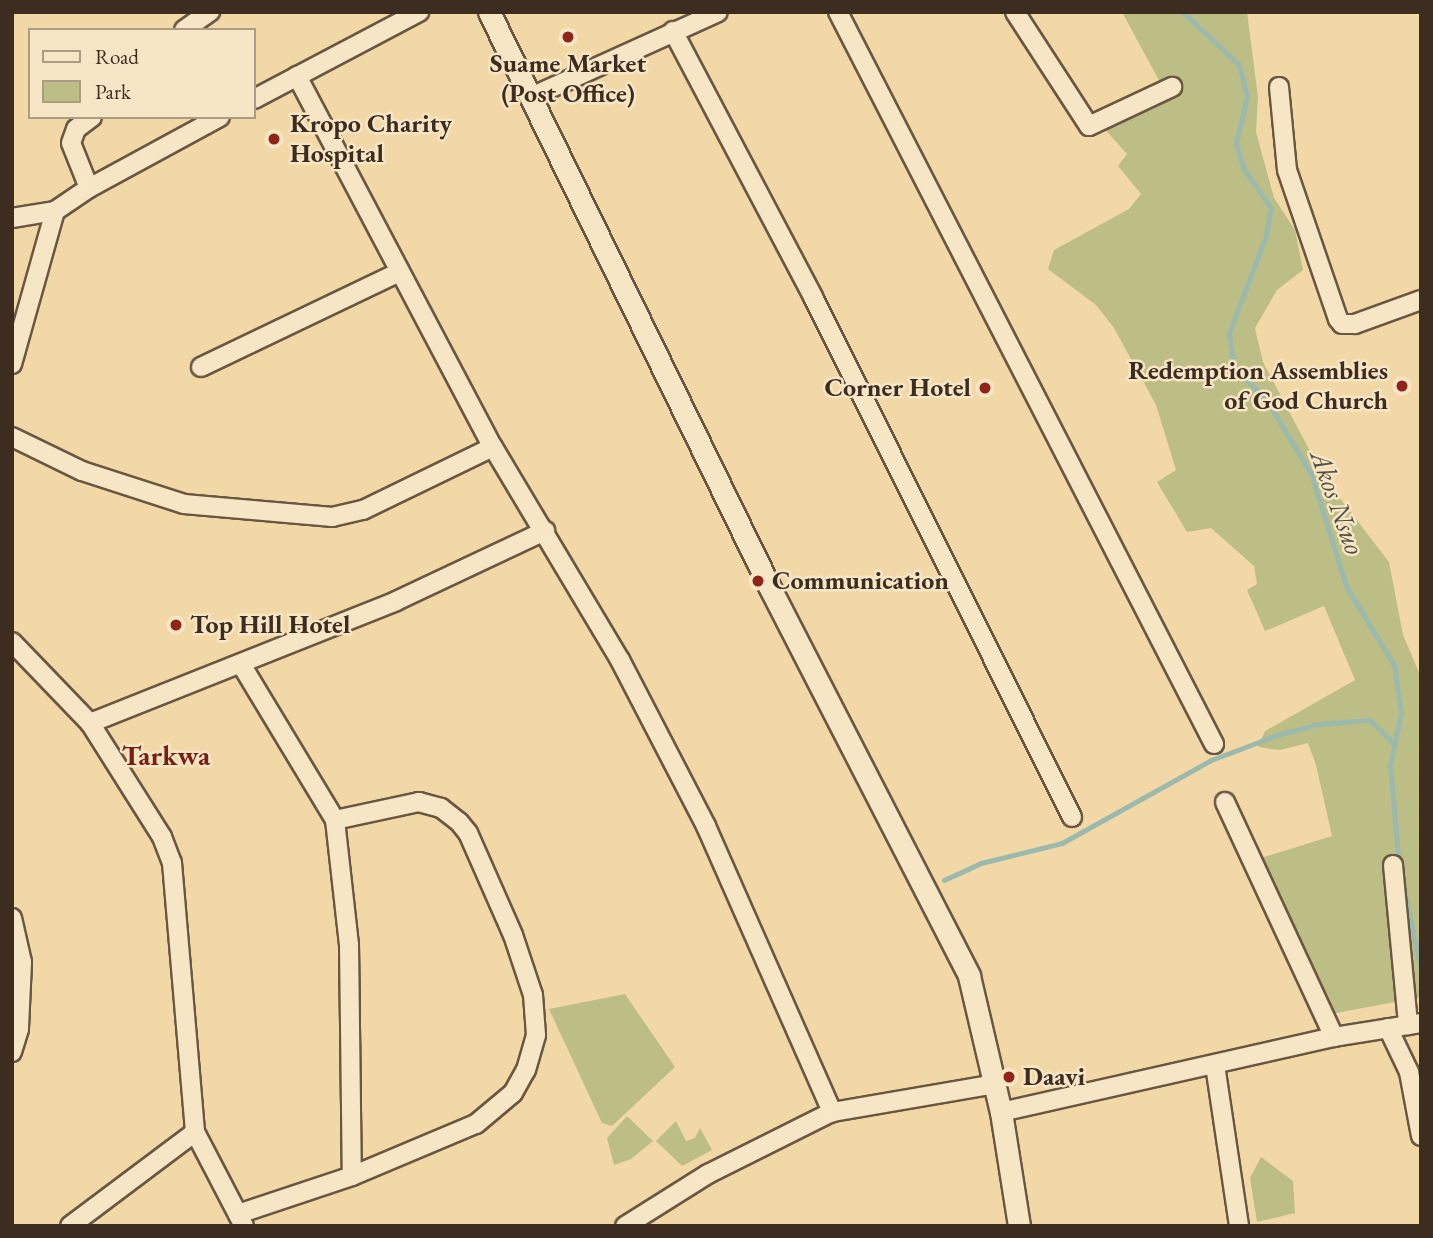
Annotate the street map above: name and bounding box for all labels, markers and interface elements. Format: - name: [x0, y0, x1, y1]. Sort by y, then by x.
- legend: [28, 28, 256, 119]
- marker: Suame Market (Post Office): [560, 29, 576, 45]
- text: Road: [95, 43, 139, 70]
- place label: Suame Market (Post Office): [490, 48, 646, 110]
- text: Park: [95, 78, 131, 105]
- place label: Kropo Charity Hospital: [290, 108, 452, 170]
- marker: Kropo Charity Hospital: [264, 129, 284, 149]
- place label: Redemption Assemblies of God Church: [1128, 355, 1388, 416]
- place label: Corner Hotel: [825, 372, 971, 404]
- marker: Redemption Assemblies of God Church: [1394, 378, 1410, 394]
- marker: Corner Hotel: [977, 380, 993, 396]
- water label: Akos Nsuo: [1304, 445, 1372, 559]
- place label: Communication: [772, 565, 949, 597]
- marker: Communication: [750, 573, 766, 589]
- place label: Top Hill Hotel: [190, 609, 350, 641]
- marker: Top Hill Hotel: [168, 617, 184, 633]
- district label: Tarkwa: [122, 738, 210, 772]
- place label: Daavi: [1023, 1061, 1085, 1093]
- marker: Daavi: [1001, 1069, 1017, 1085]

